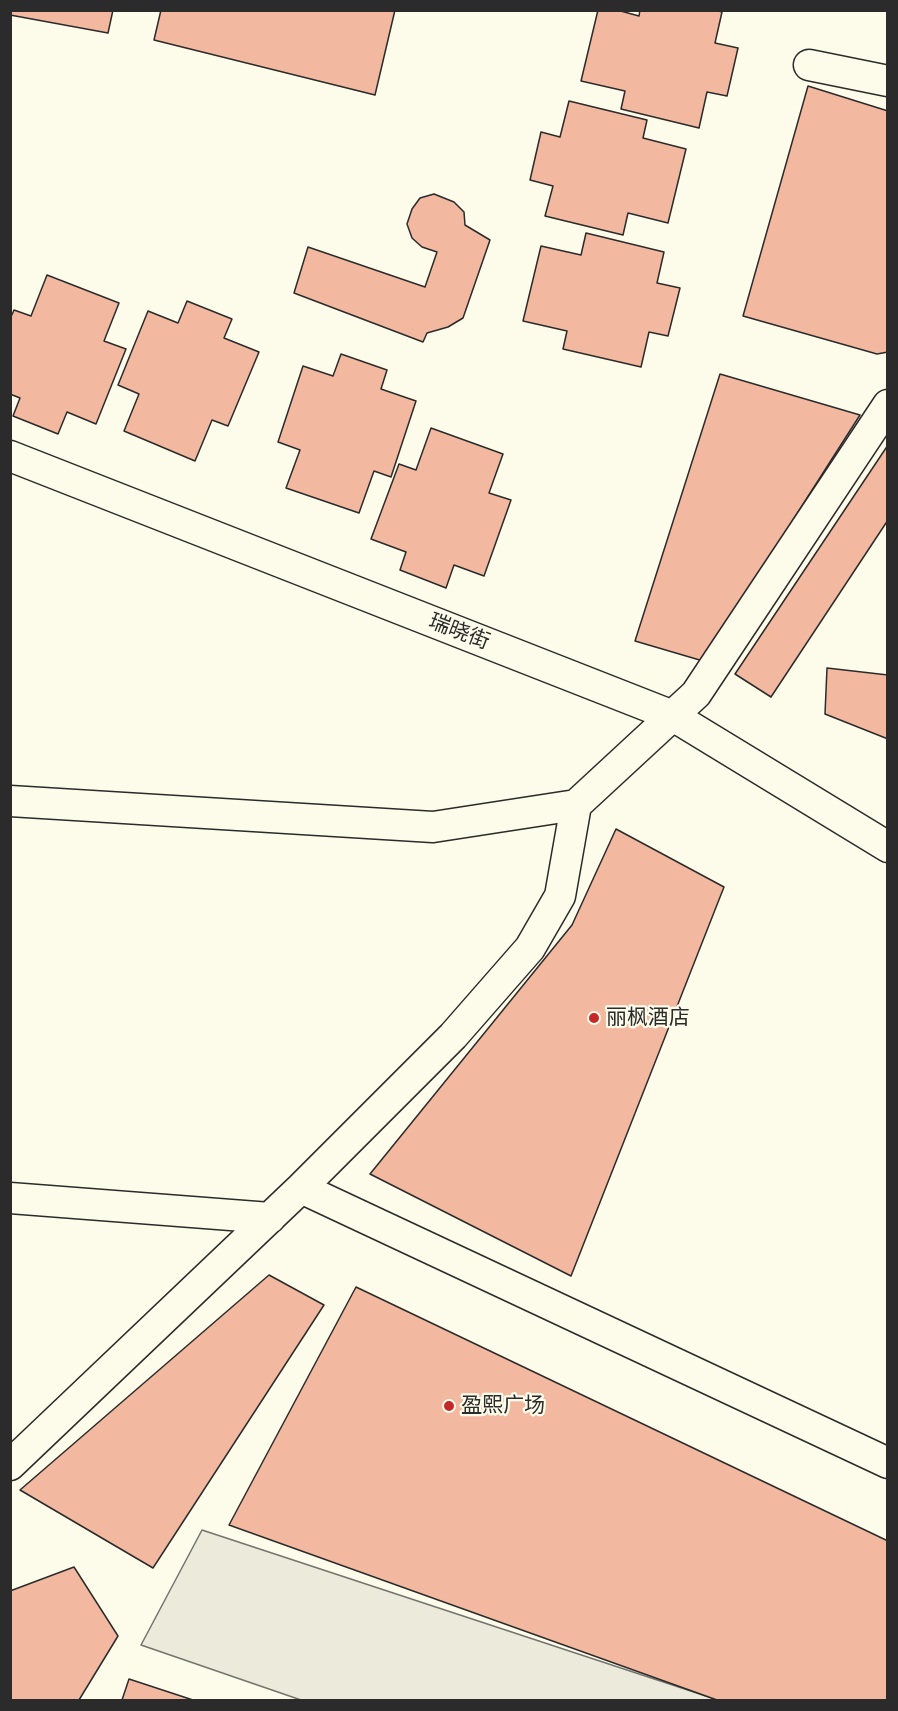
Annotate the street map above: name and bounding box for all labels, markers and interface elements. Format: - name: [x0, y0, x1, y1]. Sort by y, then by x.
- street label: 瑞晓街: [425, 609, 493, 655]
- place label: 丽枫酒店: [606, 1005, 690, 1031]
- marker: 丽枫酒店: [587, 1011, 601, 1025]
- place label: 盈熙广场: [461, 1393, 545, 1419]
- marker: 盈熙广场: [442, 1399, 456, 1413]

